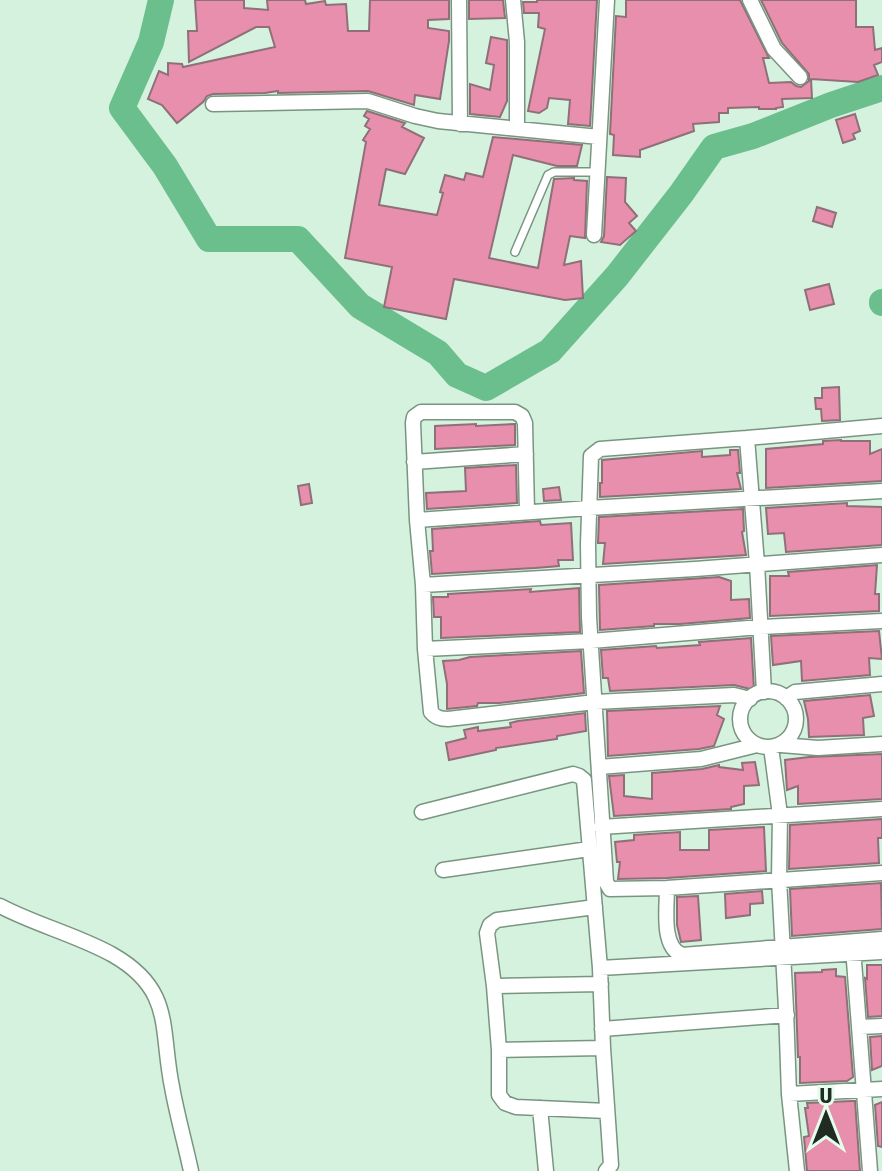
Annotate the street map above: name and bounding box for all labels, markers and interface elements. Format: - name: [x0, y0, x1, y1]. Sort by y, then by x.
- north arrow: [786, 1075, 866, 1155]
- text: U: [820, 1082, 832, 1109]

